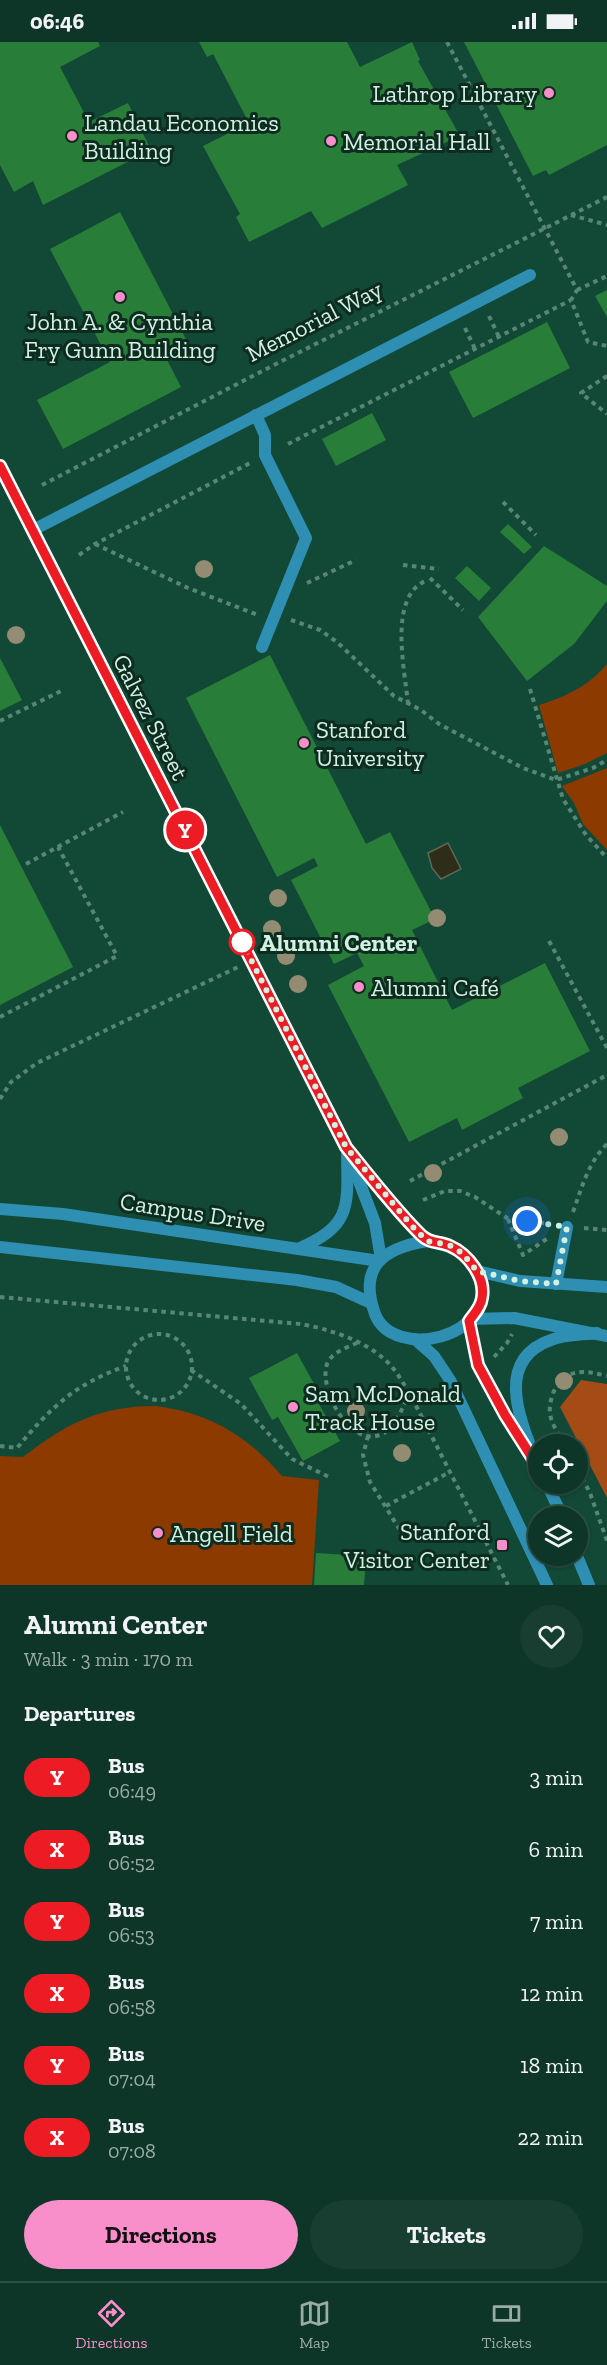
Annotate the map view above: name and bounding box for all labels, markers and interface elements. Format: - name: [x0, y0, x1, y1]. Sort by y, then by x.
- text: 06:46: [30, 8, 84, 35]
- place label: Lathrop Library: [372, 79, 538, 108]
- marker: Lathrop Library: [542, 86, 556, 100]
- place label: Landau Economics Building: [84, 108, 279, 165]
- place label: Memorial Hall: [343, 127, 490, 156]
- marker: Landau Economics Building: [65, 129, 79, 143]
- marker: Memorial Hall: [324, 134, 338, 148]
- street label: Memorial Way: [241, 274, 388, 368]
- marker: John A. & Cynthia Fry Gunn Building: [113, 290, 127, 304]
- place label: John A. & Cynthia Fry Gunn Building: [24, 307, 216, 364]
- street label: Galvez Street: [107, 649, 195, 785]
- place label: Stanford University: [316, 715, 425, 772]
- marker: Stanford University: [297, 736, 311, 750]
- line badge: Y: [166, 810, 204, 850]
- text: Y: [178, 818, 192, 843]
- place label: Alumni Center: [260, 928, 418, 957]
- marker: Alumni Center: [229, 929, 255, 955]
- place label: Alumni Café: [371, 973, 499, 1002]
- marker: Alumni Café: [352, 980, 366, 994]
- street label: Campus Drive: [118, 1186, 268, 1238]
- your location: [512, 1206, 542, 1236]
- place label: Sam McDonald Track House: [305, 1379, 461, 1436]
- marker: Sam McDonald Track House: [286, 1400, 300, 1414]
- map controls: [528, 1434, 588, 1566]
- button: locate: [528, 1434, 588, 1494]
- button: layers: [528, 1506, 588, 1566]
- place label: Stanford Visitor Center: [343, 1517, 490, 1574]
- place label: Angell Field: [170, 1519, 293, 1548]
- marker: Angell Field: [151, 1526, 165, 1540]
- marker: Stanford Visitor Center: [495, 1538, 509, 1552]
- button: heart: [520, 1605, 583, 1668]
- text: Alumni Center: [24, 1608, 208, 1641]
- text: Walk · 3 min · 170 m: [24, 1647, 193, 1671]
- text: Departures: [24, 1700, 135, 1727]
- text: Bus: [108, 1752, 145, 1779]
- text: 3 min: [529, 1764, 583, 1791]
- text: Y: [50, 1765, 64, 1790]
- text: 06:49: [108, 1779, 156, 1803]
- text: Bus: [108, 1824, 145, 1851]
- text: 6 min: [529, 1836, 583, 1863]
- text: X: [50, 1837, 64, 1862]
- text: 06:52: [108, 1851, 155, 1875]
- text: Bus: [108, 1896, 145, 1923]
- text: 7 min: [530, 1908, 583, 1935]
- text: Y: [50, 1909, 64, 1934]
- text: 06:53: [108, 1923, 155, 1947]
- text: Bus: [108, 1968, 145, 1995]
- text: 12 min: [520, 1980, 583, 2007]
- text: X: [50, 1981, 64, 2006]
- text: 06:58: [108, 1995, 156, 2019]
- text: Bus: [108, 2040, 145, 2067]
- text: 18 min: [520, 2052, 583, 2079]
- text: Y: [50, 2053, 64, 2078]
- text: 07:04: [108, 2067, 156, 2091]
- text: Bus: [108, 2112, 145, 2139]
- text: 22 min: [518, 2124, 583, 2151]
- text: X: [50, 2125, 64, 2150]
- text: 07:08: [108, 2139, 156, 2163]
- button: Directions: [24, 2200, 298, 2269]
- button: Tickets: [310, 2200, 583, 2269]
- tab: Directions: [75, 2297, 147, 2352]
- tab: Map: [298, 2297, 331, 2352]
- tab: Tickets: [481, 2297, 532, 2352]

